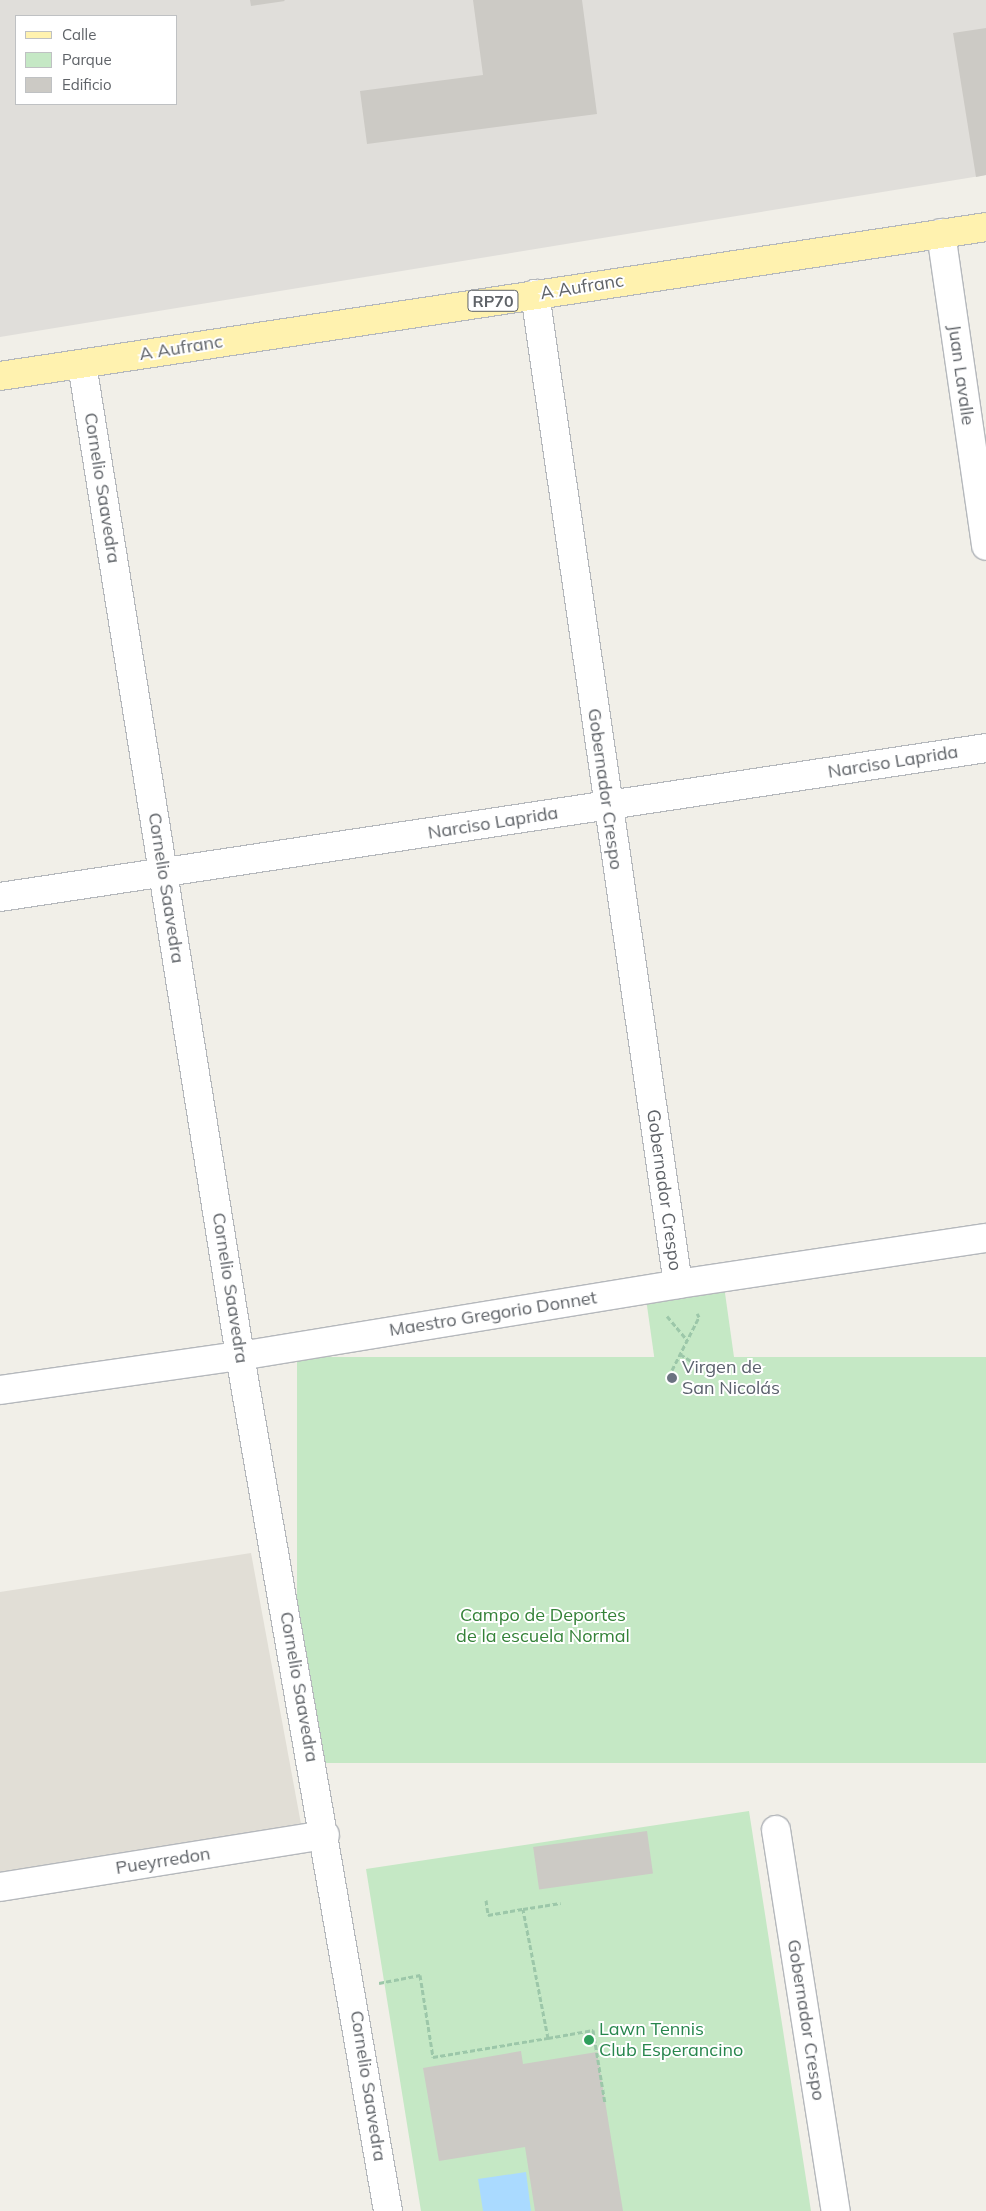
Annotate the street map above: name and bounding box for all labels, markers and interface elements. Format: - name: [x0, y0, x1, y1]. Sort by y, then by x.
- legend: [15, 15, 178, 105]
- text: Calle: [62, 25, 96, 44]
- text: Parque: [62, 50, 112, 69]
- text: Edificio: [62, 75, 112, 94]
- street label: A Aufranc: [539, 270, 625, 304]
- road number: RP70: [467, 288, 519, 314]
- street label: Juan Lavalle: [943, 323, 979, 427]
- street label: A Aufranc: [138, 331, 224, 365]
- street label: Cornelio Saavedra: [79, 411, 125, 565]
- street label: Gobernador Crespo: [583, 707, 627, 871]
- street label: Narciso Laprida: [826, 741, 960, 783]
- street label: Narciso Laprida: [426, 802, 560, 844]
- street label: Cornelio Saavedra: [143, 811, 189, 965]
- street label: Gobernador Crespo: [642, 1108, 686, 1272]
- street label: Cornelio Saavedra: [207, 1211, 253, 1365]
- street label: Maestro Gregorio Donnet: [388, 1287, 598, 1341]
- place label: Virgen de San Nicolás: [682, 1357, 780, 1400]
- marker: Virgen de San Nicolás: [666, 1372, 678, 1384]
- park label: Campo de Deportes de la escuela Normal: [456, 1605, 630, 1648]
- street label: Cornelio Saavedra: [275, 1610, 323, 1764]
- street label: Pueyrredon: [114, 1843, 212, 1879]
- street label: Gobernador Crespo: [783, 1938, 829, 2102]
- street label: Cornelio Saavedra: [345, 2009, 391, 2163]
- place label: Lawn Tennis Club Esperancino: [599, 2019, 743, 2062]
- marker: Lawn Tennis Club Esperancino: [583, 2034, 595, 2046]

